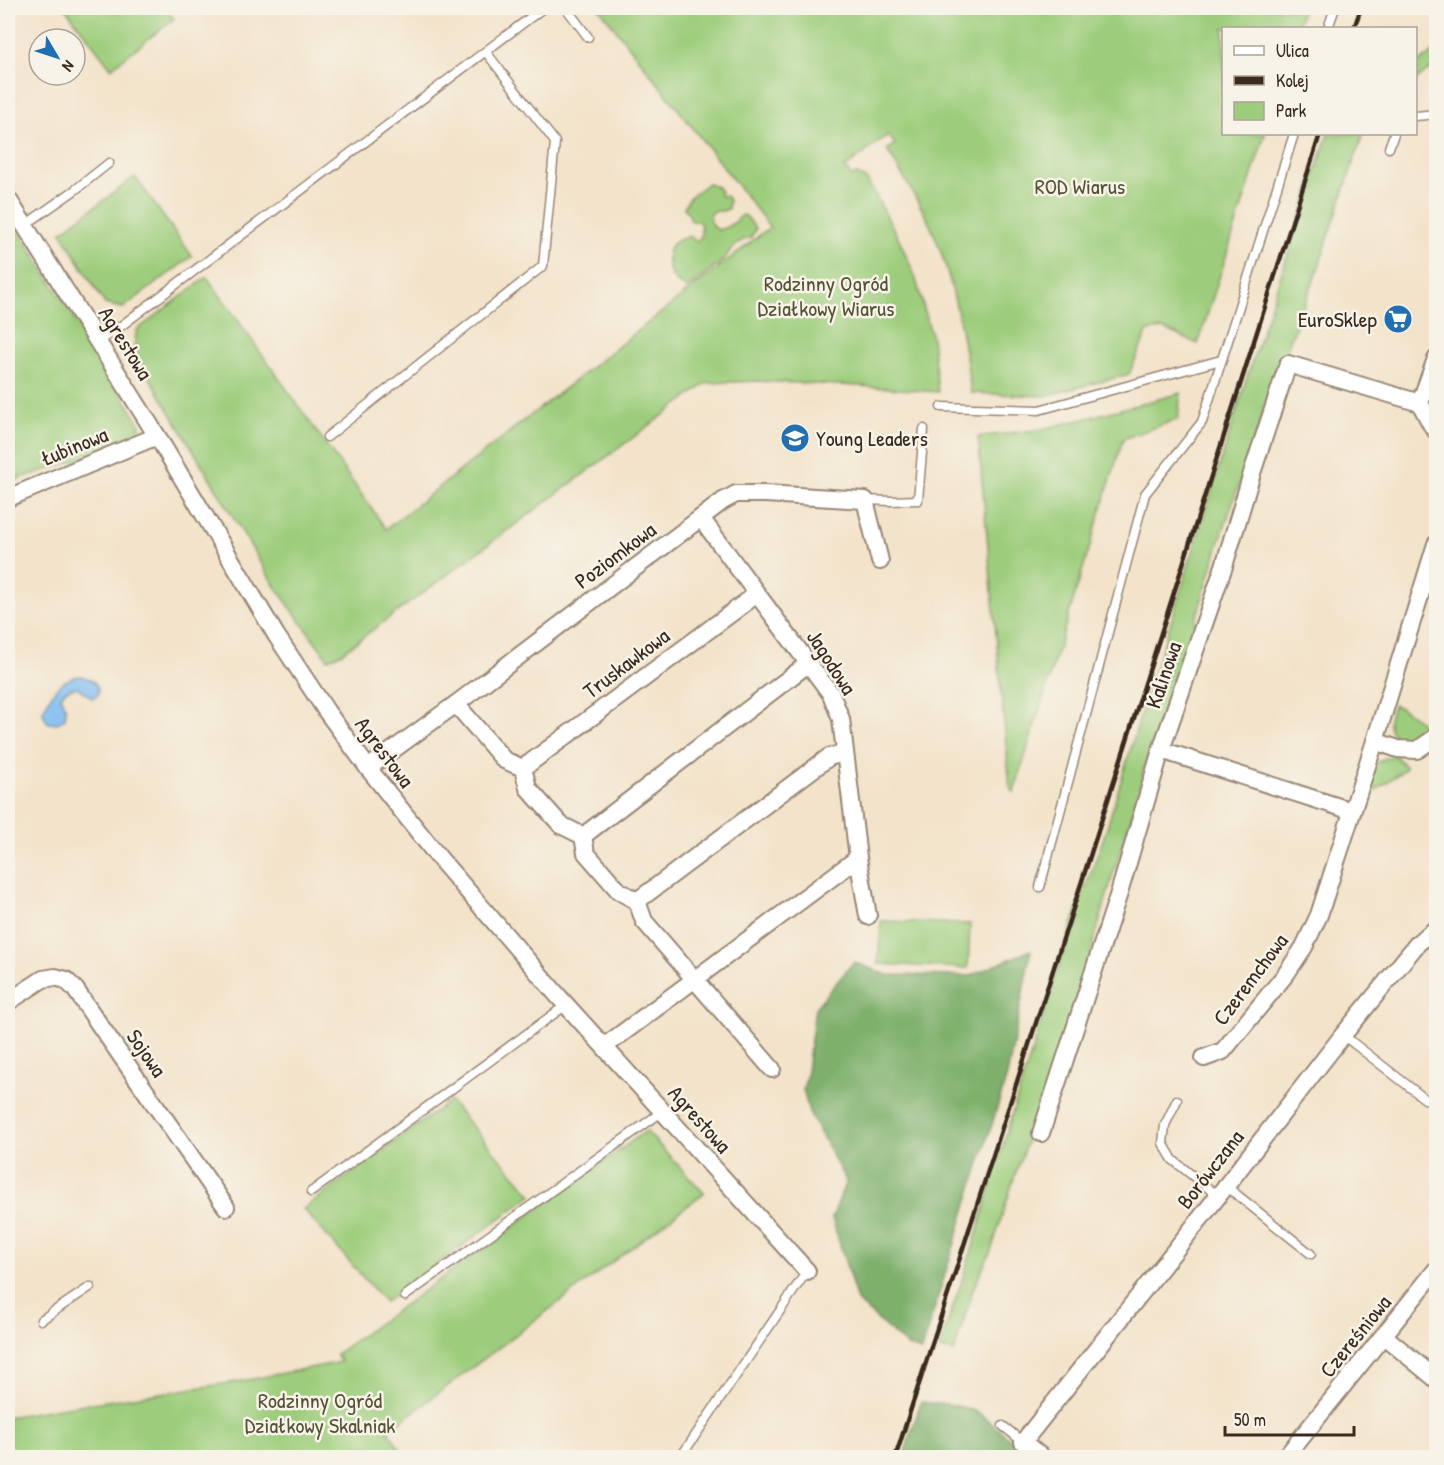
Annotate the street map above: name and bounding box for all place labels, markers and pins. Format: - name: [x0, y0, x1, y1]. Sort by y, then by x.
- supermarket icon: EuroSklep: [1382, 303, 1414, 335]
- place label: EuroSklep: [1298, 304, 1378, 334]
- school or university icon: Young Leaders: [779, 422, 811, 454]
- place label: Young Leaders: [816, 423, 928, 453]

